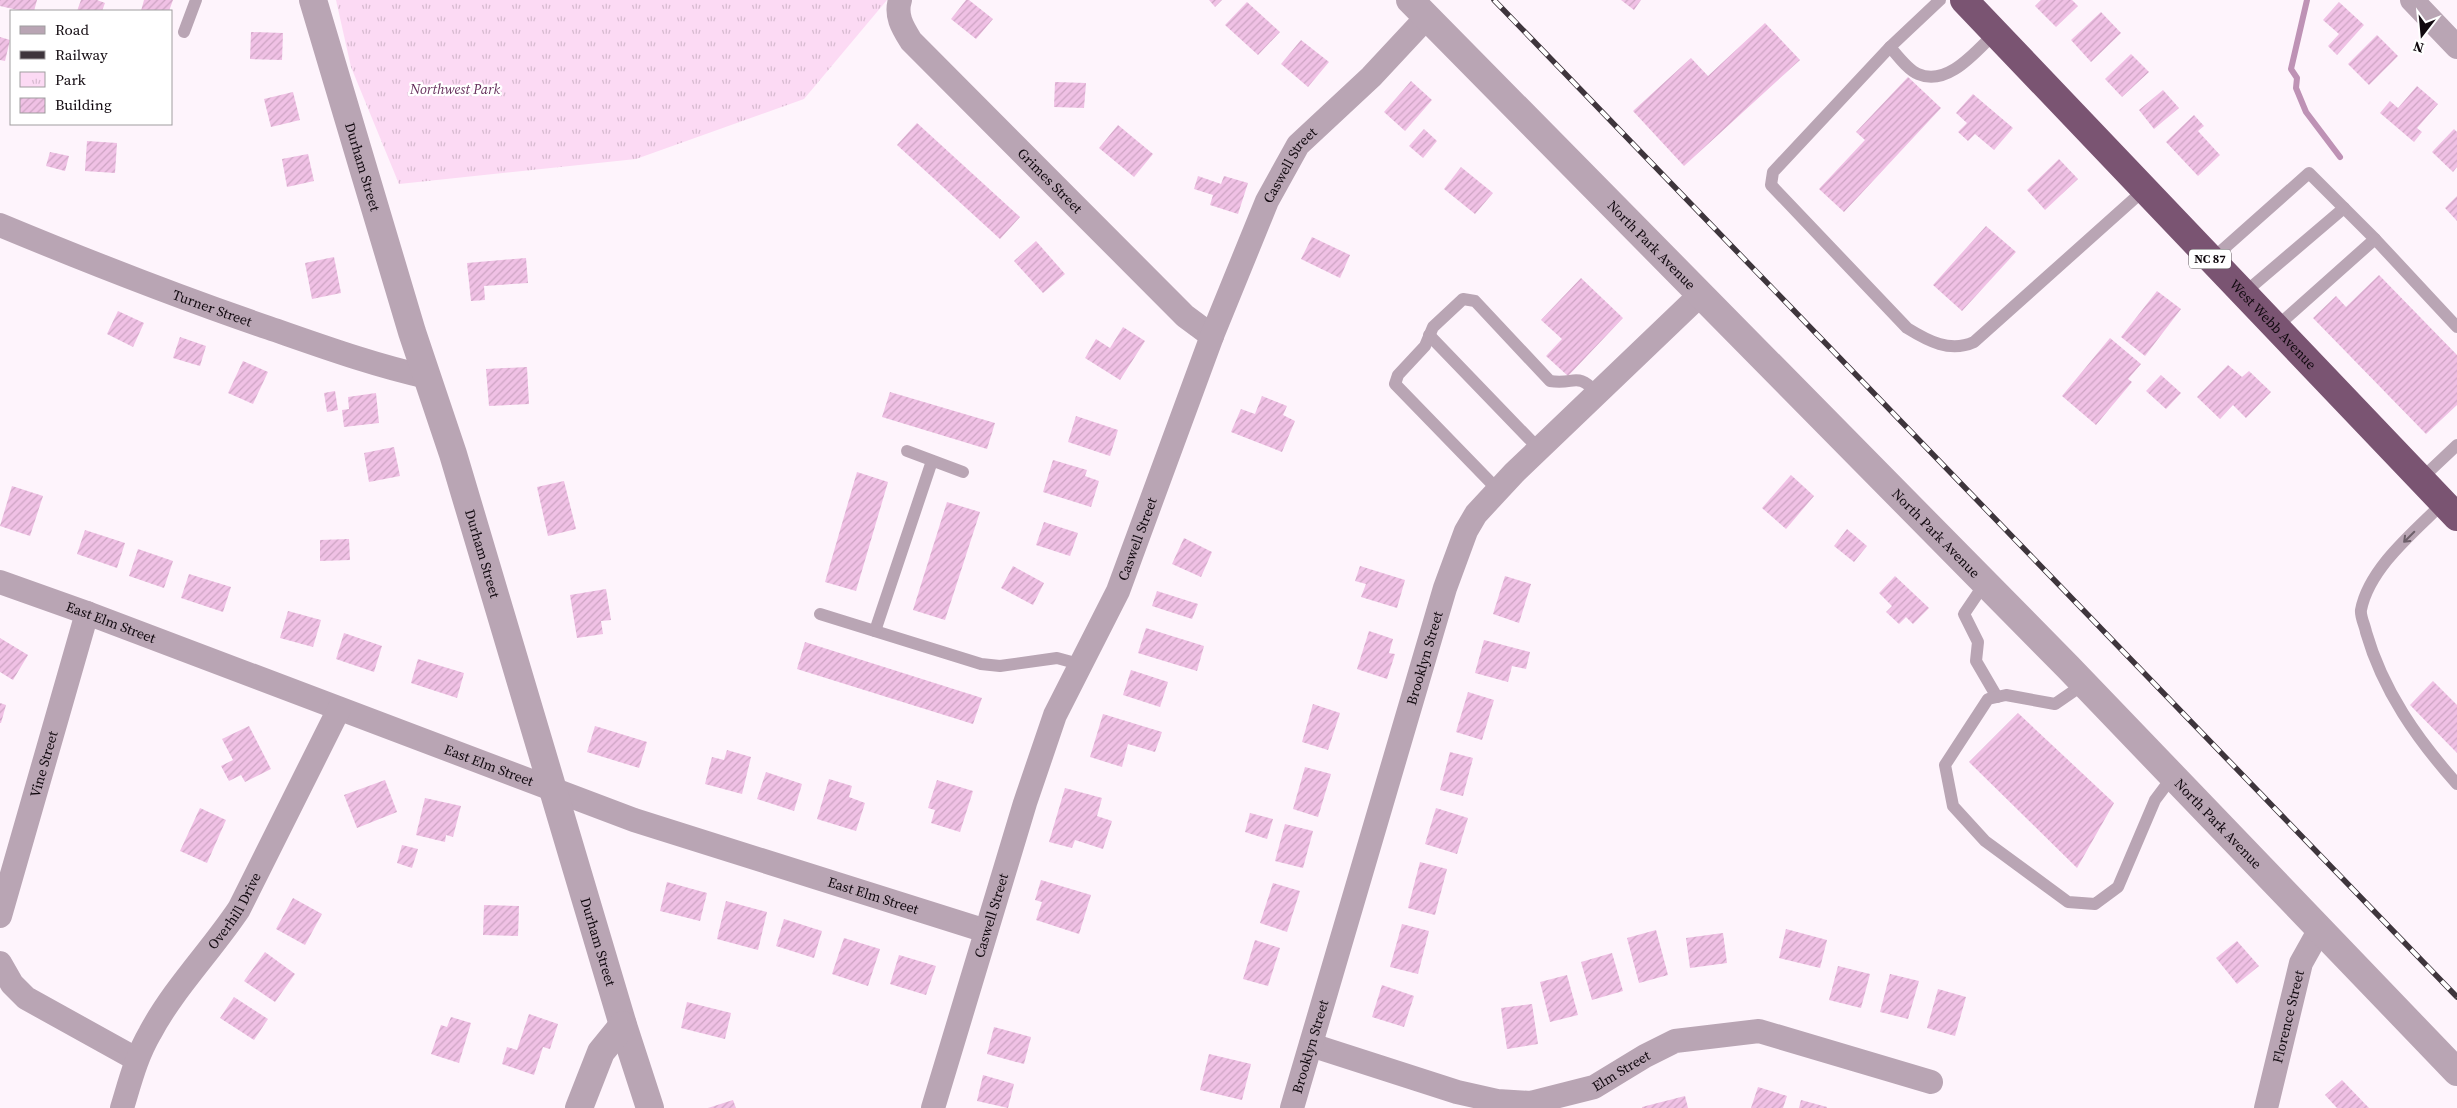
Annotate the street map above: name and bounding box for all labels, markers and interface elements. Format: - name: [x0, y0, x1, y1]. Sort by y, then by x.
- legend: [10, 10, 172, 125]
- north arrow: [2397, 10, 2447, 60]
- text: Road: [55, 19, 89, 40]
- text: N: [2411, 36, 2426, 59]
- text: Railway: [55, 44, 108, 65]
- text: Park: [55, 69, 87, 90]
- park label: Northwest Park: [409, 79, 500, 99]
- text: Building: [55, 94, 112, 115]
- street label: Durham Street: [340, 120, 386, 214]
- street label: Caswell Street: [1258, 122, 1322, 207]
- street label: Grimes Street: [1013, 143, 1087, 218]
- street label: North Park Avenue: [1603, 196, 1700, 294]
- road number: NC 87: [2189, 250, 2231, 268]
- street label: West Webb Avenue: [2225, 275, 2321, 374]
- street label: Turner Street: [170, 284, 255, 332]
- street label: North Park Avenue: [1887, 484, 1985, 582]
- street label: Caswell Street: [1113, 494, 1162, 583]
- street label: Durham Street: [460, 507, 505, 601]
- one-way arrow: [2403, 531, 2415, 543]
- street label: East Elm Street: [63, 596, 159, 648]
- street label: Brooklyn Street: [1401, 608, 1448, 707]
- street label: Vine Street: [25, 728, 63, 800]
- street label: East Elm Street: [441, 739, 537, 791]
- street label: North Park Avenue: [2170, 774, 2267, 873]
- street label: Overhill Drive: [203, 869, 266, 954]
- street label: Caswell Street: [969, 870, 1013, 960]
- street label: East Elm Street: [825, 872, 922, 919]
- street label: Durham Street: [576, 895, 621, 989]
- street label: Florence Street: [2267, 968, 2309, 1065]
- street label: Brooklyn Street: [1287, 997, 1333, 1096]
- street label: Elm Street: [1588, 1045, 1654, 1096]

